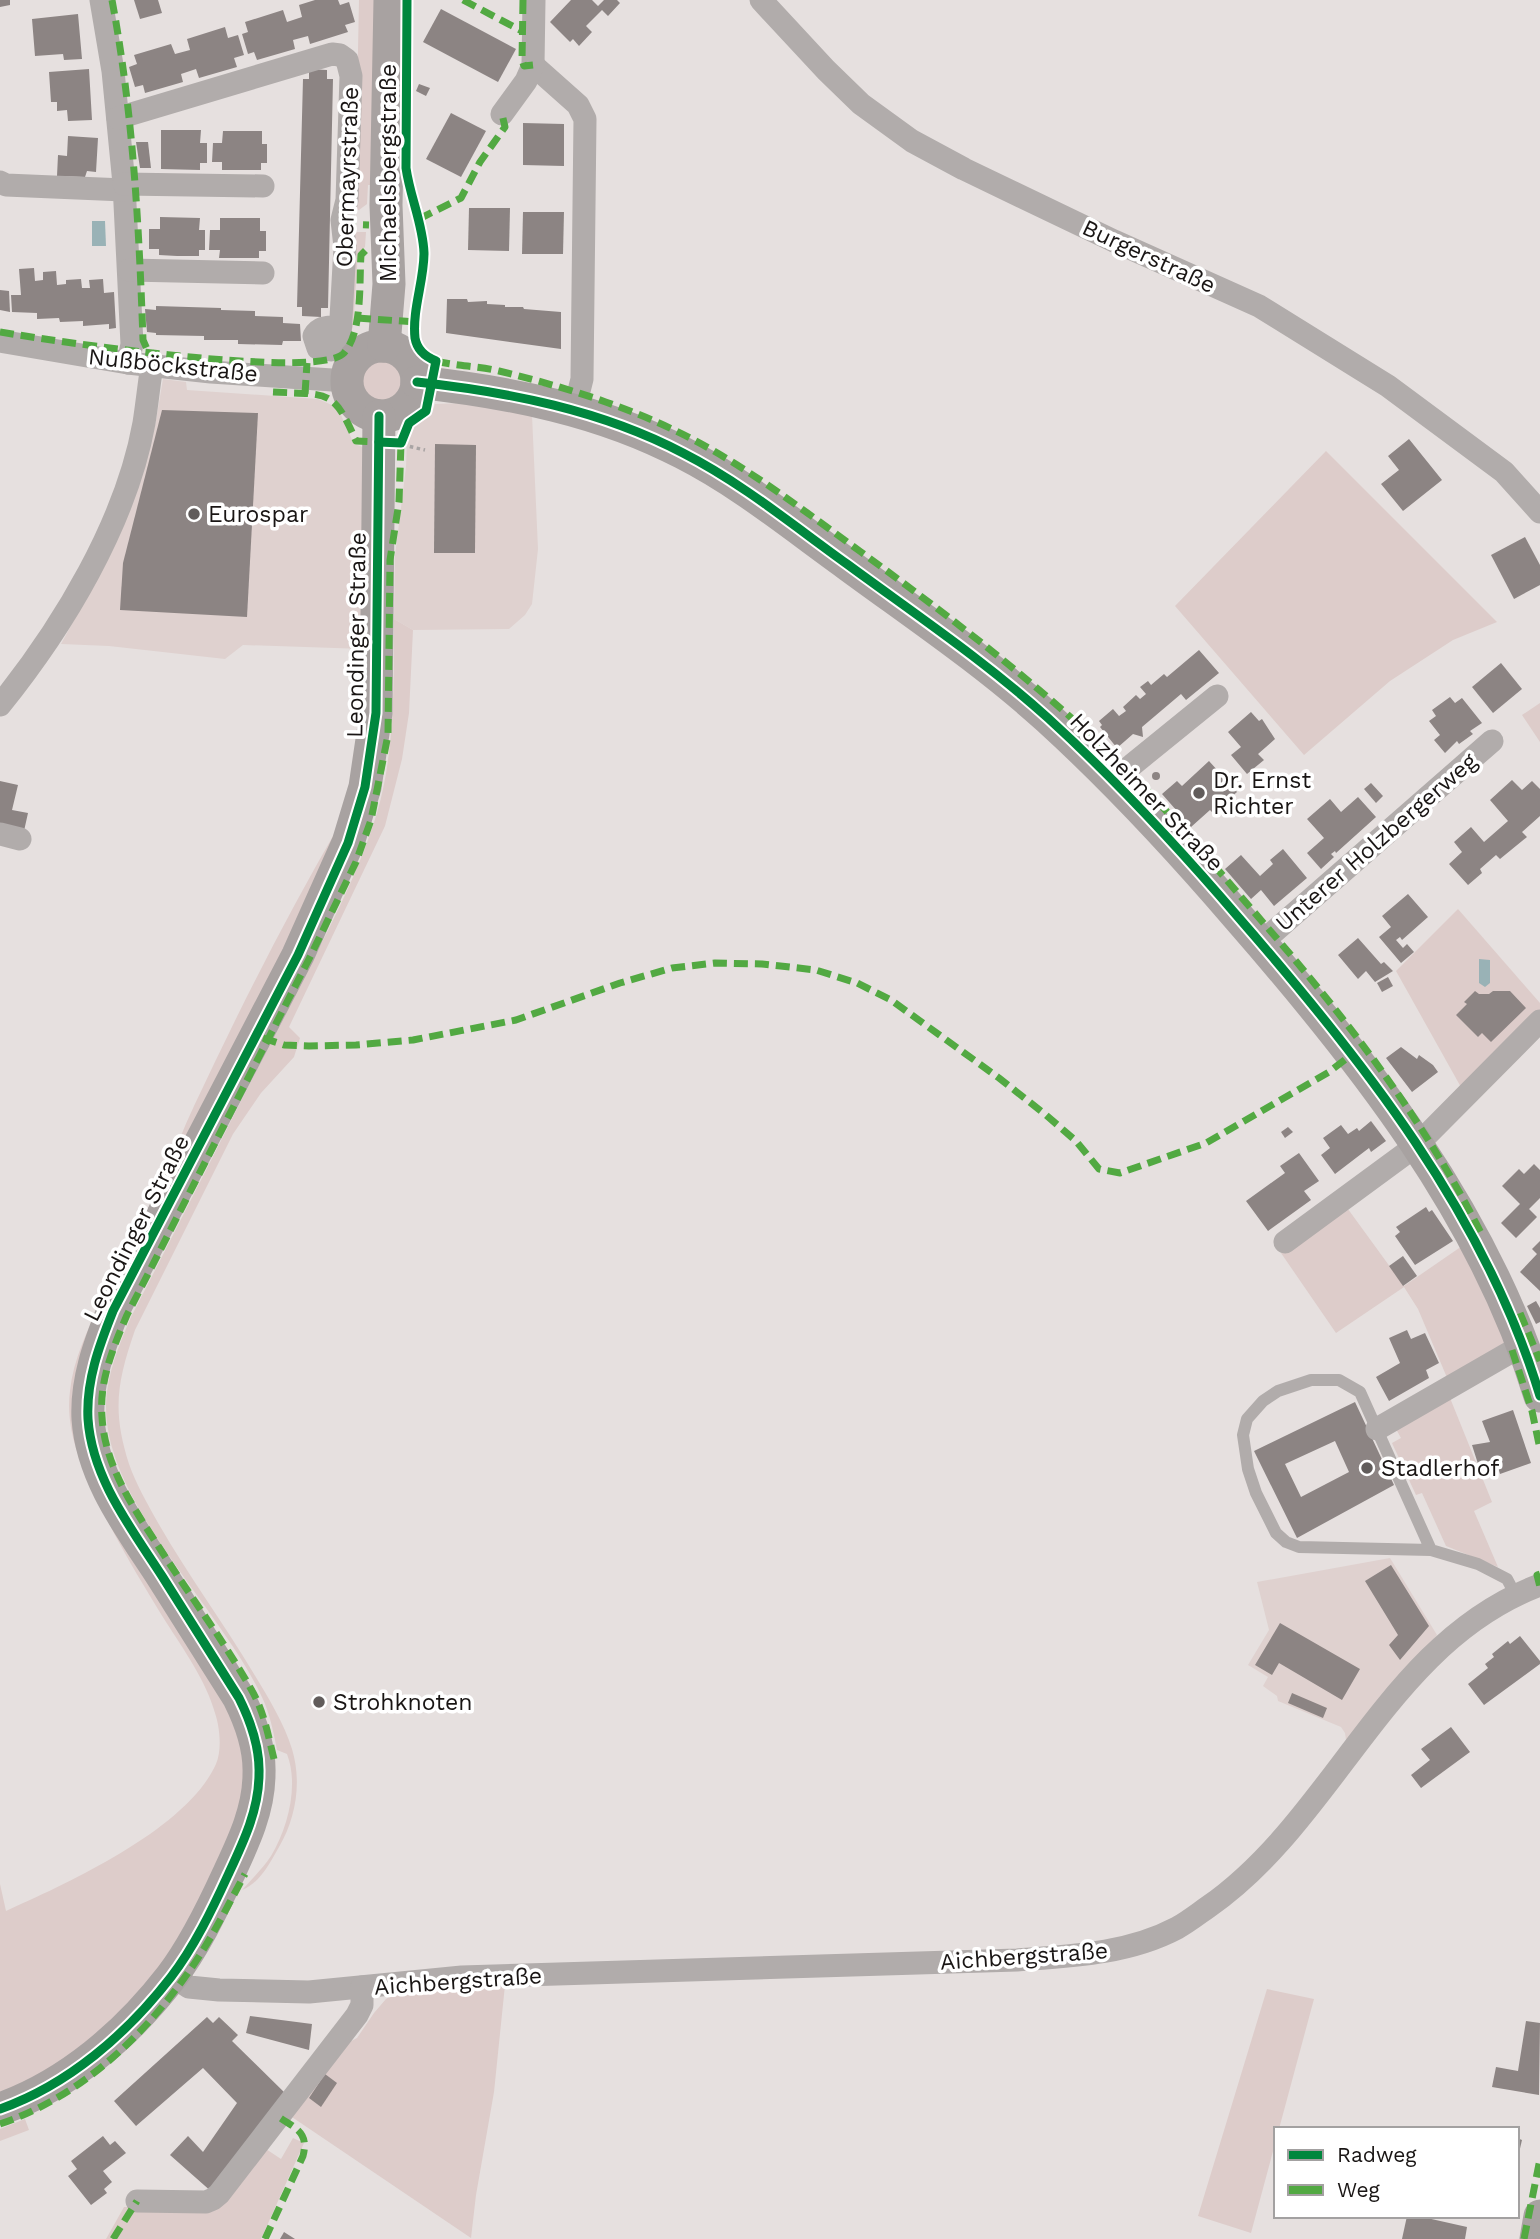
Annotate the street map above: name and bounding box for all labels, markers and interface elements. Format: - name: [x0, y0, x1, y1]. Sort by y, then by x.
- street label: Michaelsbergstraße: [375, 64, 402, 282]
- street label: Obermayrstraße: [331, 86, 364, 268]
- street label: Burgerstraße: [1078, 214, 1220, 299]
- street label: Nußböckstraße: [87, 343, 259, 388]
- place label: Eurospar: [208, 501, 308, 528]
- marker: Eurospar: [186, 506, 202, 522]
- street label: Leondinger Straße: [341, 532, 372, 738]
- street label: Holzheimer Straße: [1064, 708, 1229, 877]
- street label: Unterer Holzbergerweg: [1270, 747, 1483, 937]
- place label: Dr. Ernst Richter: [1213, 767, 1311, 820]
- marker: Dr. Ernst Richter: [1191, 785, 1207, 801]
- street label: Leondinger Straße: [78, 1130, 195, 1326]
- place label: Stadlerhof: [1381, 1455, 1499, 1482]
- marker: Stadlerhof: [1359, 1460, 1375, 1476]
- place label: Strohknoten: [333, 1689, 472, 1716]
- marker: Strohknoten: [311, 1694, 327, 1710]
- street label: Aichbergstraße: [939, 1937, 1109, 1976]
- street label: Aichbergstraße: [373, 1962, 543, 2001]
- legend: [1274, 2127, 1519, 2218]
- text: Radweg: [1337, 2142, 1417, 2167]
- text: Weg: [1337, 2177, 1381, 2202]

